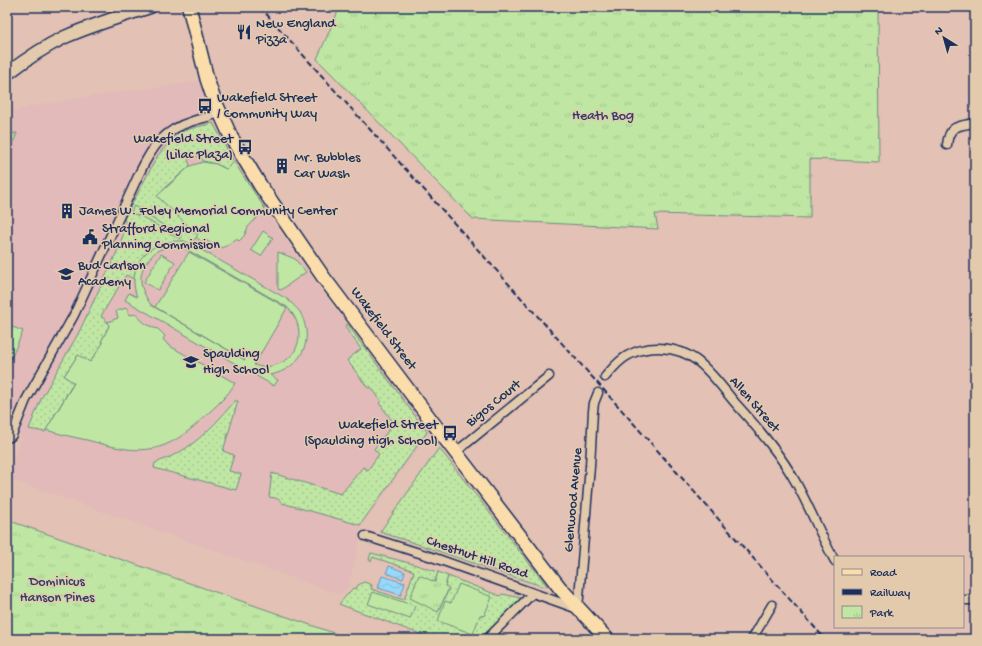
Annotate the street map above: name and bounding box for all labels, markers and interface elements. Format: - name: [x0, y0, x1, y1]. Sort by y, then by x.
- place label: New England Pizza: [255, 16, 337, 49]
- north arrow: [924, 18, 964, 58]
- restaurant icon: New England Pizza: [235, 23, 253, 41]
- text: N: [933, 25, 946, 39]
- place label: Wakefield Street / Community Way: [217, 90, 318, 123]
- bus stop icon: Wakefield Street / Community Way: [196, 97, 214, 115]
- park label: Heath Bog: [572, 108, 634, 125]
- place label: Wakefield Street (Lilac Plaza): [133, 131, 234, 164]
- bus stop icon: Wakefield Street (Lilac Plaza): [236, 138, 254, 156]
- place label: Mr. Bubbles Car Wash: [294, 150, 361, 183]
- building icon: Mr. Bubbles Car Wash: [273, 157, 291, 175]
- building icon: James W. Foley Memorial Community Center: [58, 202, 76, 220]
- place label: James W. Foley Memorial Community Center: [79, 203, 338, 220]
- place label: Strafford Regional Planning Commission: [101, 221, 220, 254]
- public building icon: Strafford Regional Planning Commission: [81, 228, 99, 246]
- place label: Bud Carlson Academy: [77, 258, 146, 291]
- school or university icon: Bud Carlson Academy: [57, 265, 75, 283]
- street label: Wakefield Street: [346, 284, 421, 375]
- place label: Spaulding High School: [203, 346, 269, 379]
- school or university icon: Spaulding High School: [182, 353, 200, 371]
- street label: Allen Street: [725, 373, 784, 438]
- street label: Bigos Court: [462, 376, 526, 432]
- place label: Wakefield Street (Spaulding High School): [304, 417, 439, 450]
- bus stop icon: Wakefield Street (Spaulding High School): [441, 424, 459, 442]
- street label: Glenwood Avenue: [561, 446, 587, 553]
- street label: Chestnut Hill Road: [424, 533, 532, 584]
- legend: [834, 556, 964, 628]
- text: Road: [870, 567, 897, 581]
- park label: Dominicus Hanson Pines: [20, 574, 95, 607]
- text: Railway: [870, 587, 910, 601]
- text: Park: [869, 607, 895, 621]

